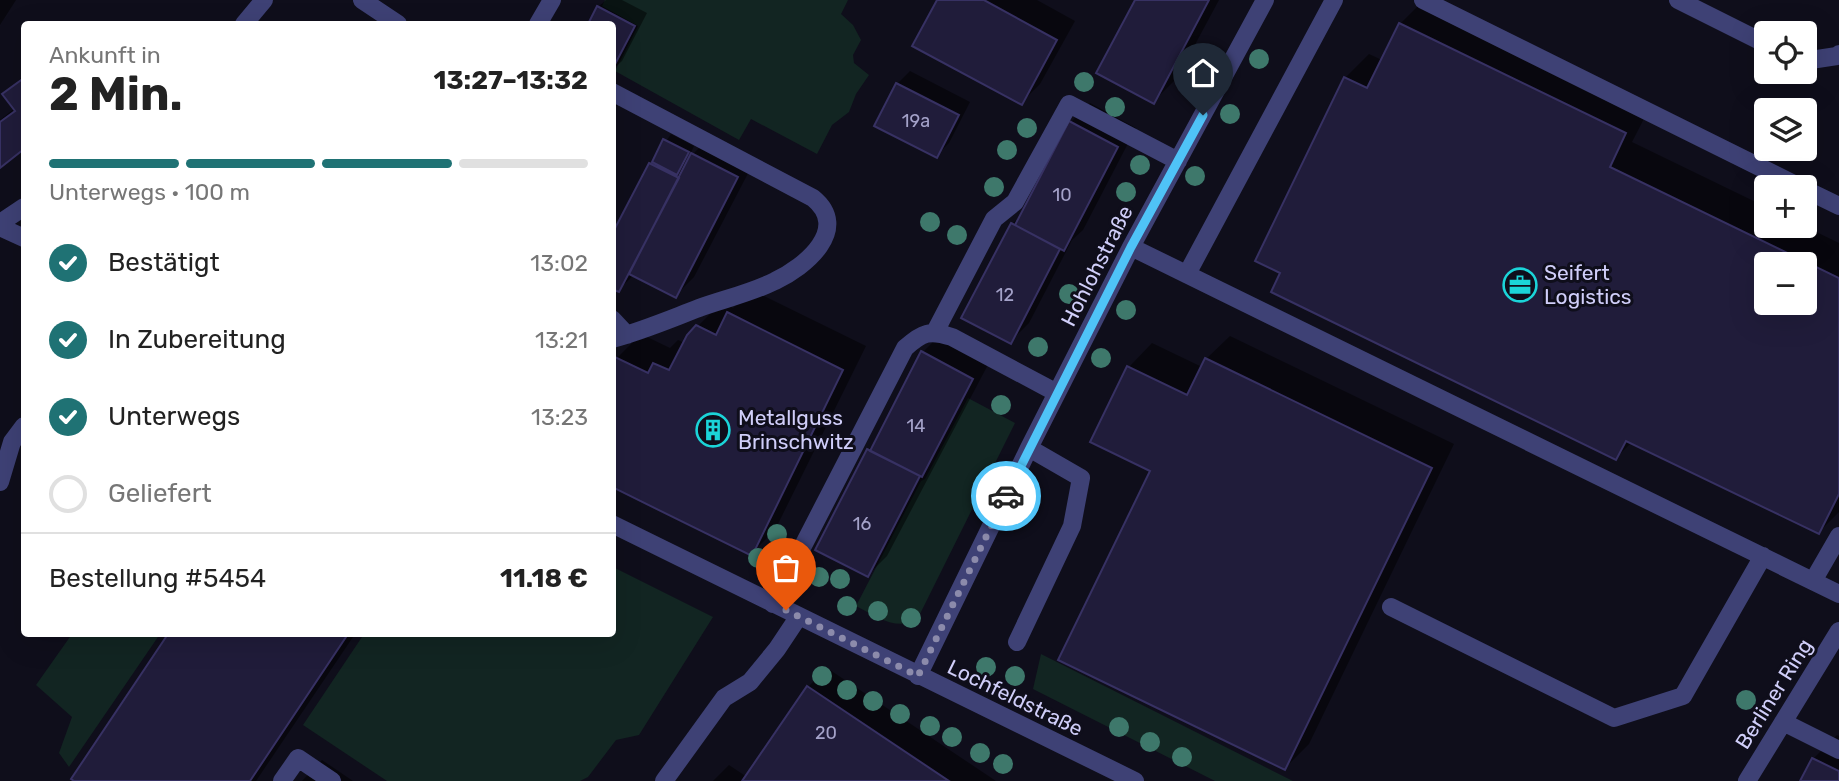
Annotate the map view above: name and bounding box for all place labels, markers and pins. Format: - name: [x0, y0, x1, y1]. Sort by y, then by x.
- pin: [1173, 43, 1233, 115]
- place label: Seifert Logistics: [1544, 260, 1632, 309]
- office icon: Seifert Logistics: [1501, 266, 1539, 304]
- place label: Metallguss Brinschwitz: [738, 405, 854, 454]
- building icon: Metallguss Brinschwitz: [694, 411, 732, 449]
- pin: [756, 538, 816, 610]

